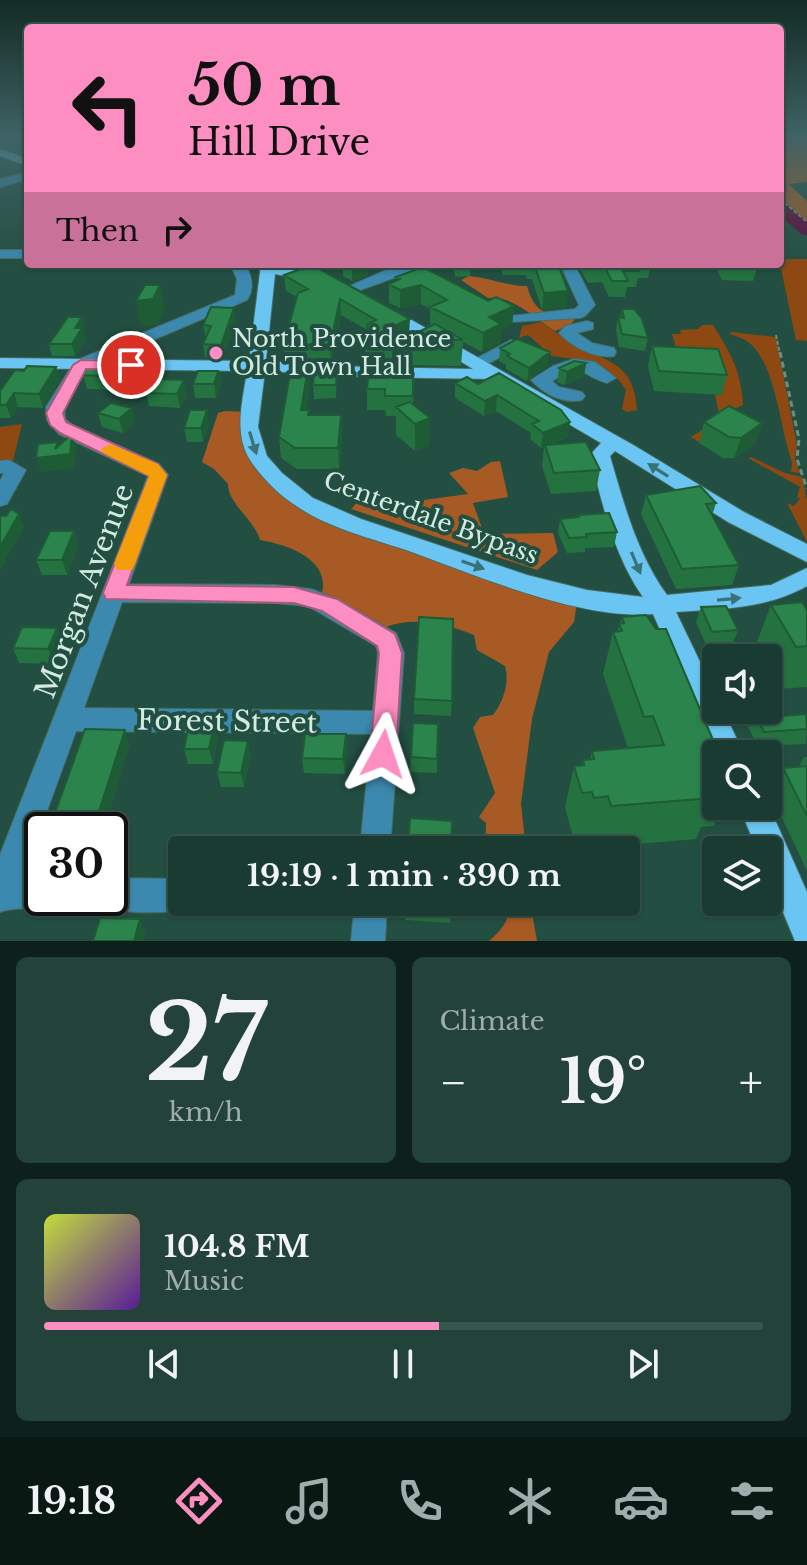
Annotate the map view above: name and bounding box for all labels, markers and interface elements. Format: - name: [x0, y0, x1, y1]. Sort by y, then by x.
- text: 50 m: [188, 51, 340, 120]
- icon: left: [56, 56, 160, 160]
- text: Hill Drive: [188, 120, 370, 165]
- icon: right: [155, 208, 199, 252]
- text: Then: [56, 212, 139, 249]
- place label: North Providence Old Town Hall: [232, 324, 451, 381]
- pin: [97, 331, 165, 399]
- icon: arrive: [109, 343, 153, 387]
- marker: North Providence Old Town Hall: [207, 344, 225, 362]
- one-way arrow: [248, 431, 260, 455]
- one-way arrow: [647, 463, 669, 477]
- street label: Centerdale Bypass: [320, 465, 542, 570]
- street label: Morgan Avenue: [28, 479, 141, 703]
- one-way arrow: [630, 551, 643, 575]
- one-way arrow: [461, 559, 485, 572]
- one-way arrow: [717, 592, 742, 605]
- map controls: [702, 644, 782, 916]
- button: sound: [702, 644, 782, 724]
- street label: Forest Street: [136, 702, 318, 741]
- position arrow: [341, 712, 425, 796]
- button: search: [702, 740, 782, 820]
- speed limit sign: 30: [24, 812, 128, 916]
- button: layers: [702, 836, 782, 916]
- text: 19:19 · 1 min · 390 m: [247, 857, 561, 894]
- text: 27: [145, 979, 266, 1108]
- text: Climate: [440, 1005, 545, 1037]
- text: 19°: [560, 1045, 646, 1119]
- text: −: [440, 1055, 467, 1110]
- text: +: [739, 1055, 763, 1110]
- text: km/h: [169, 1096, 243, 1128]
- text: 104.8 FM: [164, 1228, 310, 1265]
- text: Music: [164, 1265, 244, 1297]
- icon: previous: [142, 1342, 186, 1386]
- icon: pause: [381, 1342, 425, 1386]
- icon: next: [621, 1342, 665, 1386]
- icon: directions: [171, 1473, 227, 1529]
- icon: music: [281, 1473, 337, 1529]
- icon: phone: [392, 1473, 448, 1529]
- icon: climate: [502, 1473, 558, 1529]
- icon: car: [613, 1473, 669, 1529]
- icon: filters: [724, 1473, 780, 1529]
- text: 19:18: [27, 1479, 116, 1524]

